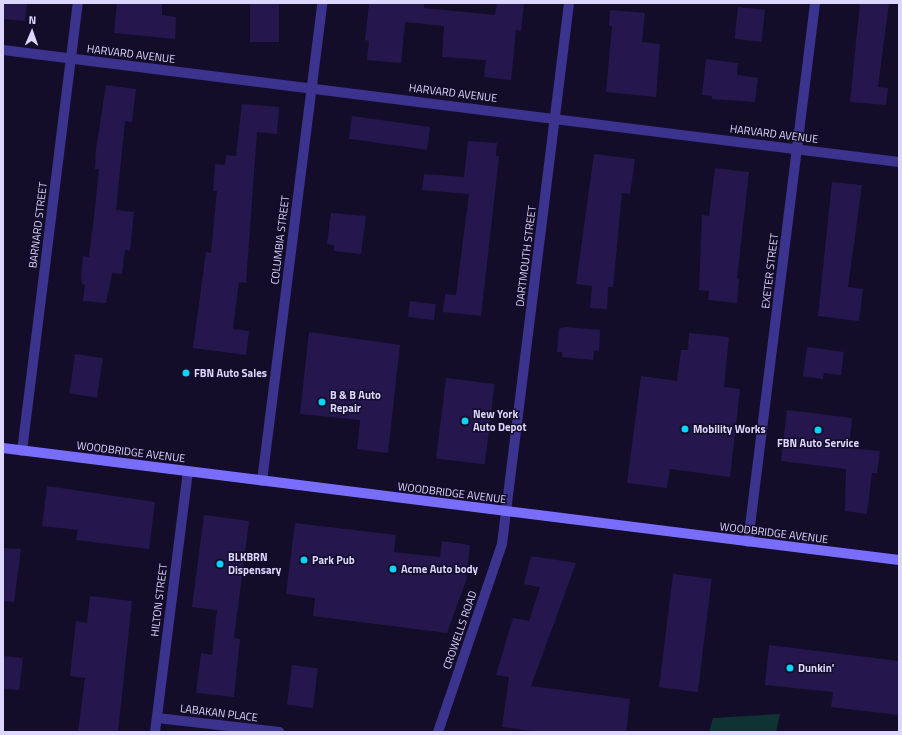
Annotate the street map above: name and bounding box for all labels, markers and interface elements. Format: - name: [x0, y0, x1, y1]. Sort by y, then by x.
- north arrow: [12, 12, 52, 52]
- text: N: [28, 12, 37, 28]
- street label: HARVARD AVENUE: [86, 42, 176, 66]
- street label: HARVARD AVENUE: [408, 81, 498, 105]
- street label: HARVARD AVENUE: [729, 122, 819, 146]
- street label: BARNARD STREET: [26, 181, 50, 269]
- street label: COLUMBIA STREET: [268, 195, 292, 285]
- street label: DARTMOUTH STREET: [513, 205, 539, 307]
- street label: EXETER STREET: [759, 233, 781, 309]
- place label: FBN Auto Sales: [194, 366, 267, 380]
- marker: FBN Auto Sales: [181, 368, 191, 378]
- place label: B & B Auto Repair: [330, 389, 381, 415]
- marker: B & B Auto Repair: [317, 397, 327, 407]
- place label: New York Auto Depot: [473, 408, 526, 434]
- marker: New York Auto Depot: [460, 416, 470, 426]
- place label: Mobility Works: [693, 422, 766, 436]
- marker: Mobility Works: [680, 424, 690, 434]
- marker: FBN Auto Service: [813, 425, 823, 435]
- place label: FBN Auto Service: [777, 436, 859, 450]
- street label: WOODBRIDGE AVENUE: [76, 439, 186, 465]
- street label: WOODBRIDGE AVENUE: [397, 480, 507, 506]
- street label: WOODBRIDGE AVENUE: [719, 520, 829, 546]
- place label: BLKBRN Dispensary: [228, 551, 281, 577]
- place label: Park Pub: [312, 553, 355, 567]
- marker: Park Pub: [299, 555, 309, 565]
- marker: BLKBRN Dispensary: [215, 559, 225, 569]
- place label: Acme Auto body: [401, 562, 478, 576]
- street label: HILTON STREET: [148, 563, 170, 637]
- marker: Acme Auto body: [388, 564, 398, 574]
- street label: CROWELLS ROAD: [440, 589, 480, 671]
- place label: Dunkin': [798, 661, 834, 675]
- marker: Dunkin': [785, 663, 795, 673]
- street label: LABAKAN PLACE: [179, 702, 259, 724]

